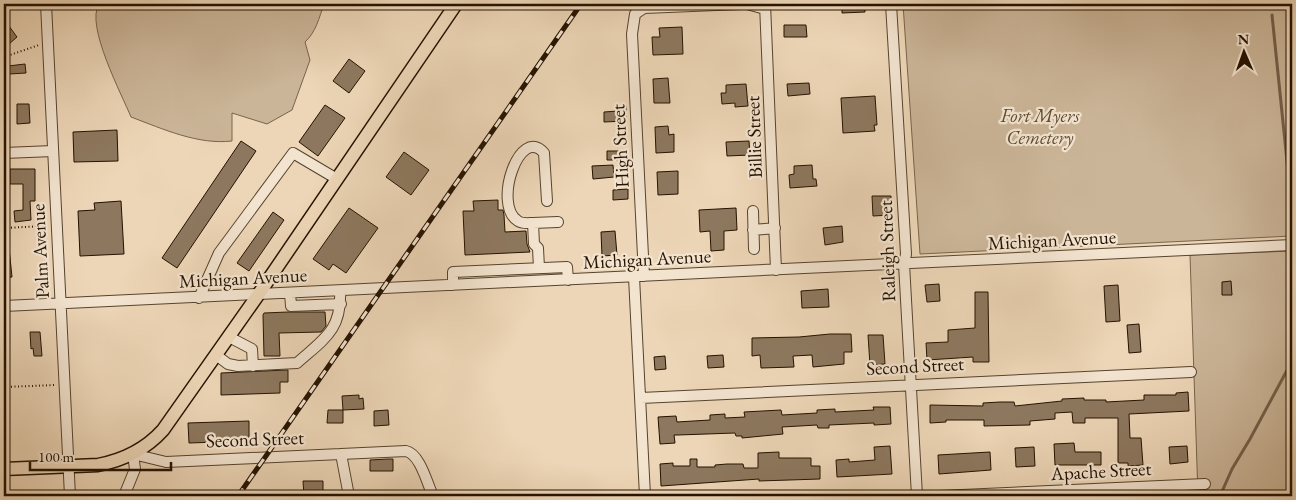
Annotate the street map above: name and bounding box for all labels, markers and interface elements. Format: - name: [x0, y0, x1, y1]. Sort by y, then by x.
- north arrow: [1218, 28, 1268, 78]
- text: N: [1238, 30, 1250, 48]
- street label: Billie Street: [740, 95, 768, 179]
- park label: Fort Myers Cemetery: [1000, 103, 1080, 150]
- street label: High Street: [605, 104, 635, 188]
- street label: Raleigh Street: [873, 200, 901, 302]
- street label: Palm Avenue: [25, 203, 55, 299]
- street label: Michigan Avenue: [987, 224, 1117, 256]
- street label: Michigan Avenue: [582, 243, 712, 275]
- street label: Michigan Avenue: [178, 262, 308, 294]
- street label: Second Street: [865, 351, 965, 381]
- street label: Second Street: [206, 425, 304, 453]
- scale bar: [30, 440, 171, 472]
- text: 100 m: [38, 447, 75, 466]
- street label: Apache Street: [1049, 456, 1152, 486]

